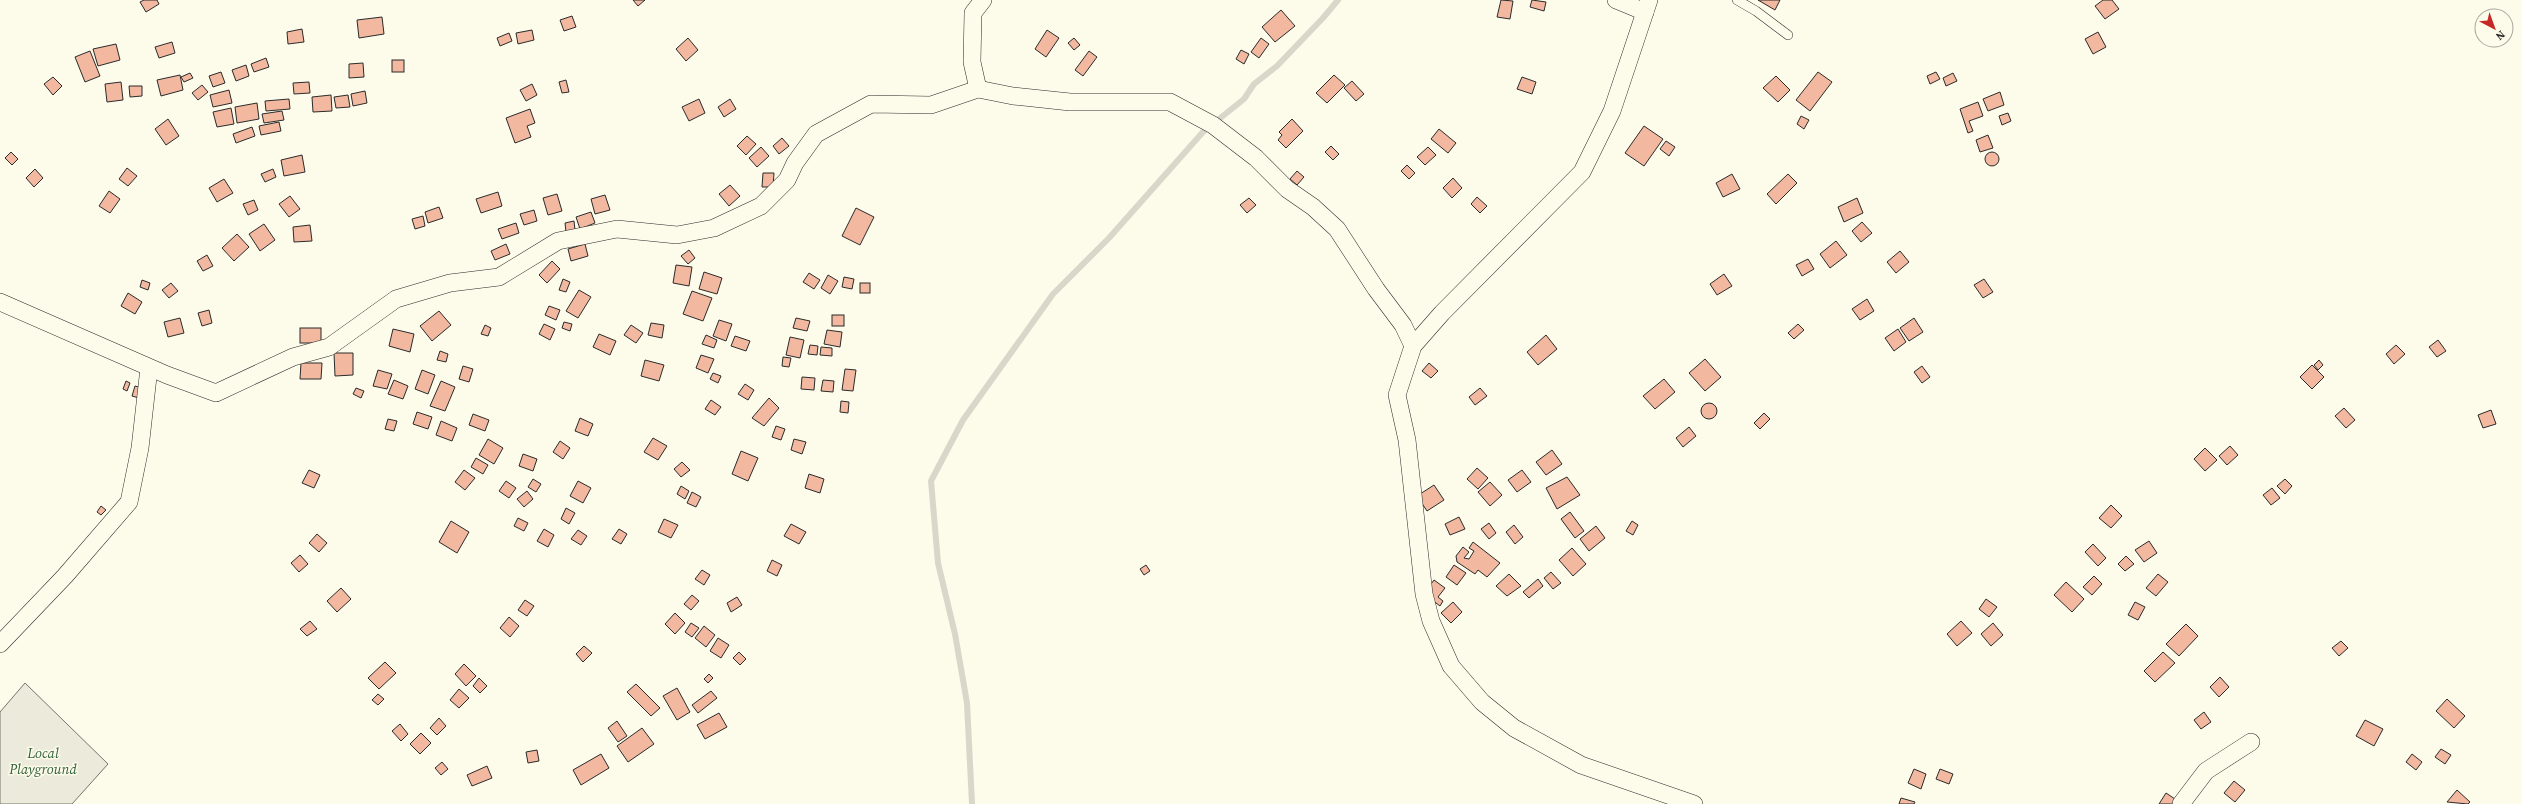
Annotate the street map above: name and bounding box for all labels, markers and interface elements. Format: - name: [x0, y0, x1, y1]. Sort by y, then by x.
- north arrow: [2474, 8, 2514, 48]
- text: N: [2492, 27, 2508, 43]
- park label: Local Playground: [8, 743, 77, 779]

